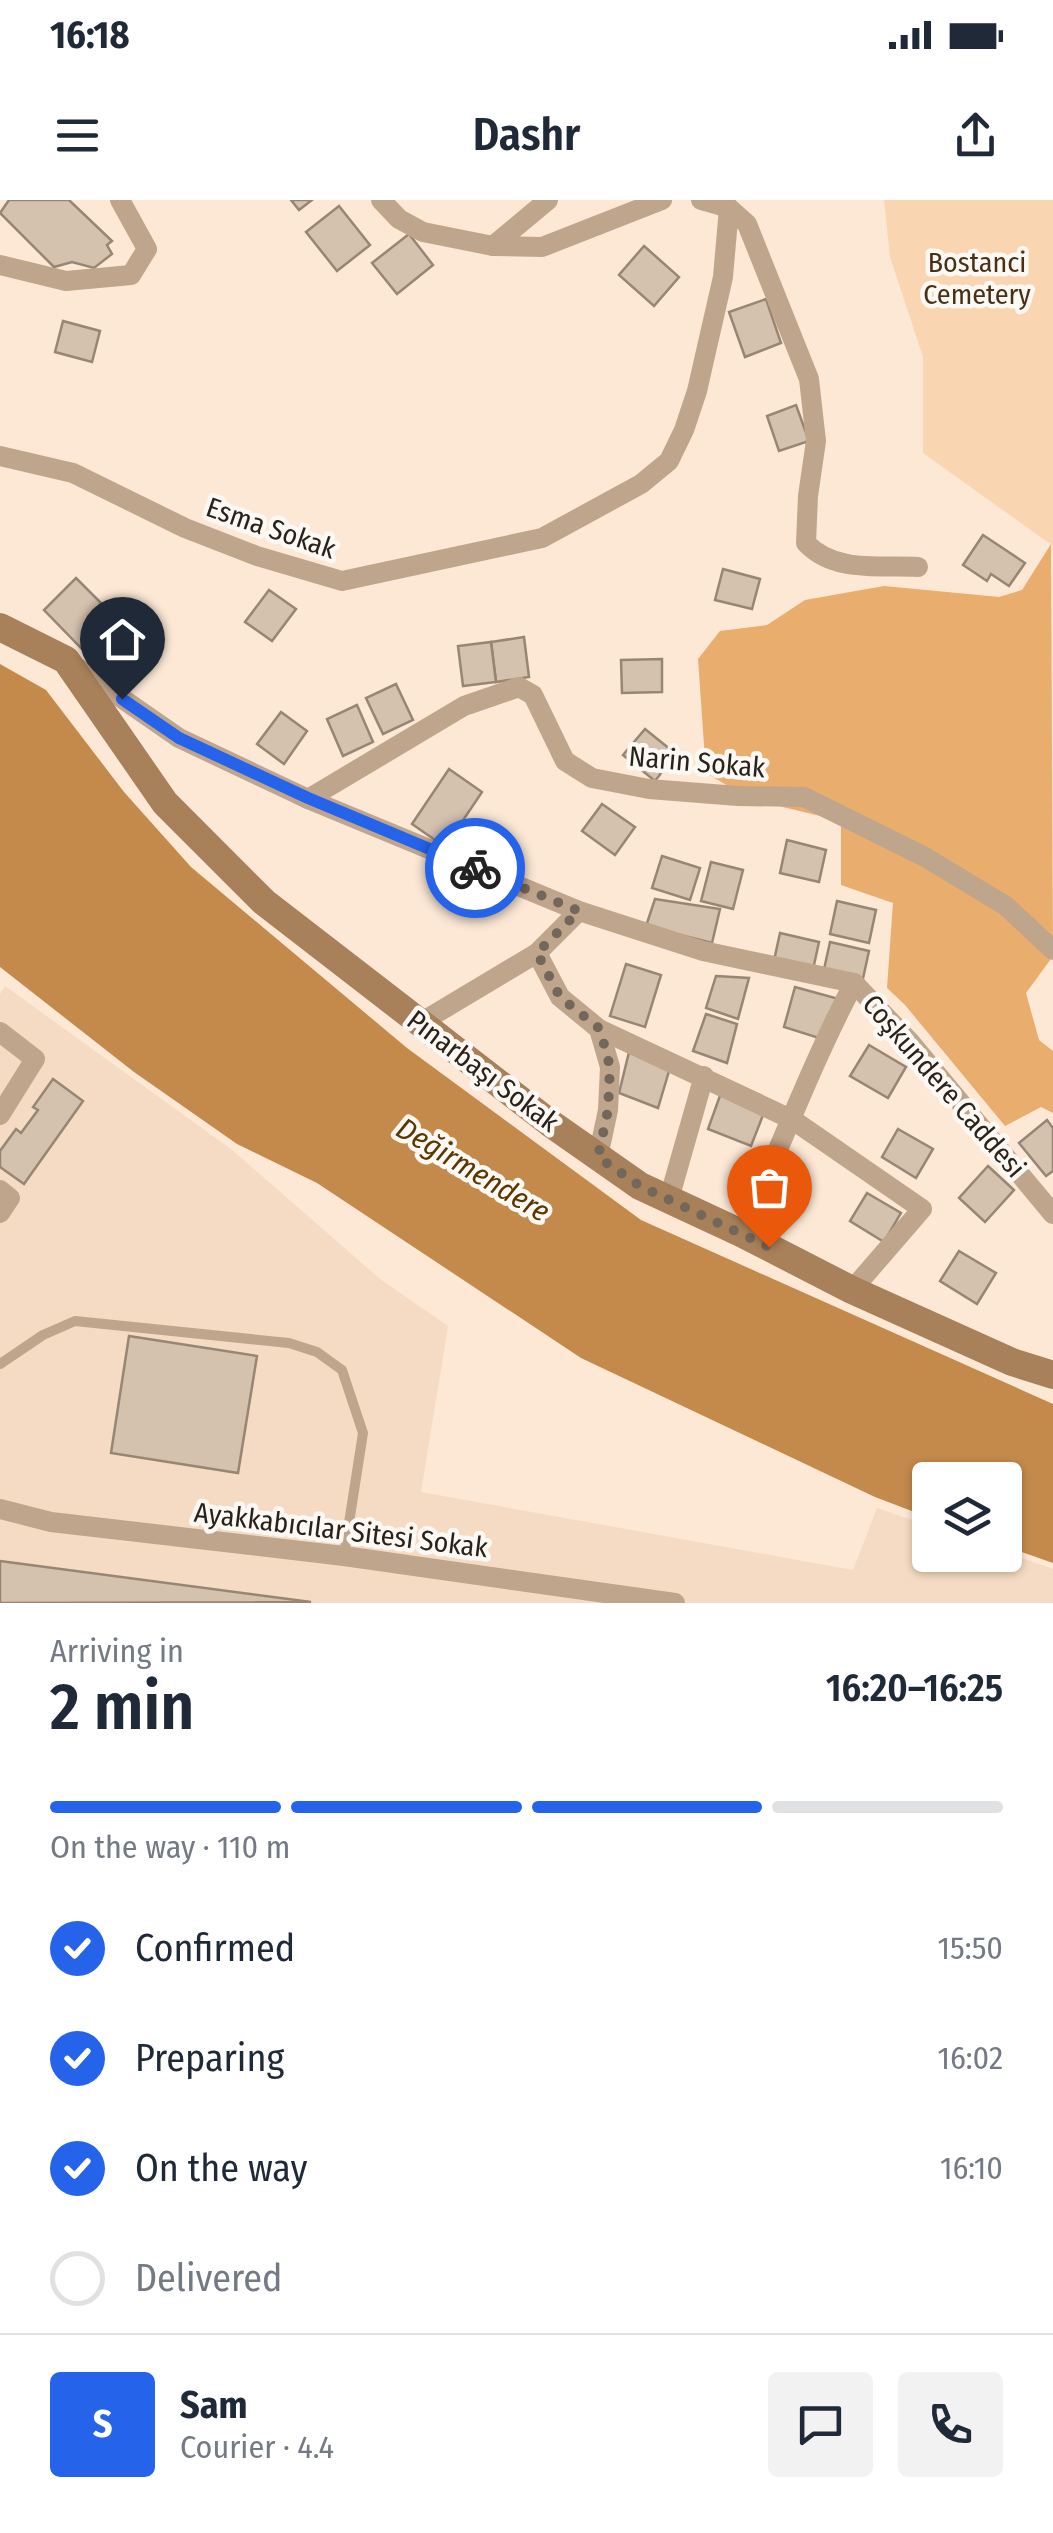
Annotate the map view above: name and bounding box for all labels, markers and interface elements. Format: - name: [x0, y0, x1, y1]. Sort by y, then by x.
- text: 16:18: [50, 12, 130, 58]
- icon: menu: [50, 108, 105, 163]
- text: Dashr: [473, 108, 580, 162]
- icon: share: [948, 108, 1003, 163]
- park label: Bostanci Cemetery: [923, 246, 1031, 311]
- street label: Esma Sokak: [202, 490, 341, 566]
- pin: [80, 597, 165, 700]
- icon: home: [95, 612, 150, 667]
- street label: Narin Sokak: [627, 740, 768, 784]
- courier: [425, 818, 525, 918]
- icon: bike: [448, 841, 503, 896]
- street label: Coşkundere Caddesi: [856, 988, 1032, 1184]
- street label: Pınarbaşı Sokak: [401, 1003, 566, 1139]
- water label: Değirmendere: [390, 1110, 556, 1230]
- pin: [727, 1145, 812, 1248]
- icon: bag: [742, 1160, 797, 1215]
- map controls: [912, 1462, 1022, 1572]
- button: layers: [912, 1462, 1022, 1572]
- street label: Ayakkabıcılar Sitesi Sokak: [192, 1496, 491, 1564]
- text: Arriving in: [50, 1632, 184, 1670]
- text: 16:20–16:25: [826, 1665, 1003, 1711]
- text: 2 min: [50, 1668, 194, 1746]
- text: On the way · 110 m: [50, 1828, 290, 1866]
- icon: check: [50, 1921, 105, 1976]
- text: Confirmed: [135, 1925, 295, 1971]
- text: 15:50: [938, 1929, 1003, 1967]
- icon: check: [50, 2031, 105, 2086]
- text: Preparing: [135, 2035, 284, 2081]
- text: 16:02: [937, 2039, 1003, 2077]
- icon: check: [50, 2141, 105, 2196]
- text: On the way: [135, 2145, 307, 2191]
- text: 16:10: [940, 2149, 1003, 2187]
- text: Delivered: [135, 2255, 282, 2301]
- button: chat: [768, 2372, 873, 2477]
- button: phone: [898, 2372, 1003, 2477]
- text: Sam: [180, 2382, 248, 2428]
- text: S: [93, 2401, 112, 2447]
- text: Courier · 4.4: [180, 2428, 334, 2466]

